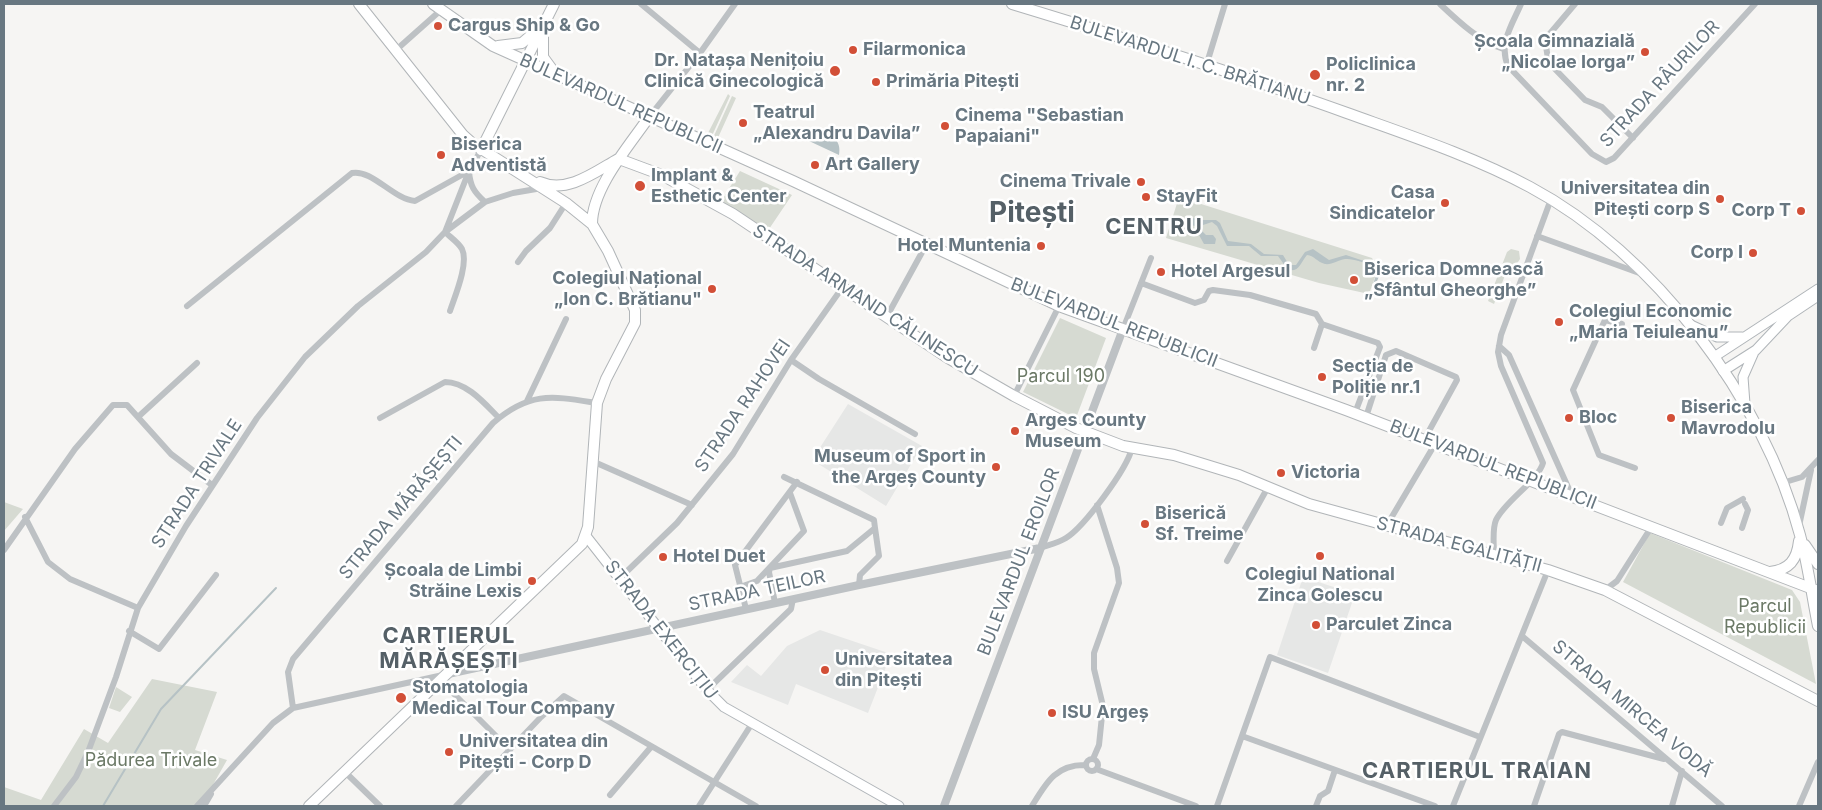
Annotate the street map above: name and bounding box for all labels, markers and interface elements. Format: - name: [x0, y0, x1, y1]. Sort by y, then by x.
- street label: BULEVARDUL I. C. BRĂTIANU: [1067, 12, 1313, 110]
- place label: Cargus Ship & Go: [448, 15, 600, 37]
- street label: STRADA RÂURILOR: [1596, 16, 1724, 152]
- marker: Cargus Ship & Go: [432, 20, 444, 32]
- place label: Școala Gimnazială „Nicolae Iorga”: [1474, 31, 1635, 74]
- place label: Filarmonica: [863, 39, 966, 61]
- marker: Filarmonica: [847, 44, 859, 56]
- marker: Școala Gimnazială „Nicolae Iorga”: [1639, 46, 1651, 58]
- street label: BULEVARDUL REPUBLICII: [516, 49, 726, 159]
- place label: Dr. Natașa Nenițoiu Clinică Ginecologică: [644, 50, 824, 92]
- place label: Policlinica nr. 2: [1326, 54, 1416, 96]
- marker: Dr. Natașa Nenițoiu Clinică Ginecologică: [828, 64, 842, 78]
- marker: Policlinica nr. 2: [1308, 68, 1322, 82]
- place label: Primăria Pitești: [886, 71, 1019, 93]
- marker: Primăria Pitești: [870, 76, 882, 88]
- place label: Teatrul „Alexandru Davila”: [753, 102, 920, 144]
- place label: Cinema "Sebastian Papaiani": [955, 105, 1124, 148]
- marker: Teatrul „Alexandru Davila”: [737, 117, 749, 129]
- marker: Cinema "Sebastian Papaiani": [939, 120, 951, 132]
- place label: Biserica Adventistă: [451, 134, 547, 176]
- marker: Biserica Adventistă: [435, 149, 447, 161]
- place label: Art Gallery: [825, 154, 920, 176]
- marker: Art Gallery: [809, 159, 821, 171]
- place label: Implant & Esthetic Center: [651, 165, 787, 208]
- place label: Cinema Trivale: [1000, 171, 1131, 193]
- marker: Cinema Trivale: [1135, 176, 1147, 188]
- place label: Universitatea din Pitești corp S: [1561, 178, 1710, 220]
- marker: Implant & Esthetic Center: [633, 179, 647, 193]
- place label: Casa Sindicatelor: [1329, 182, 1435, 224]
- place label: StayFit: [1156, 186, 1218, 208]
- marker: StayFit: [1140, 191, 1152, 203]
- marker: Universitatea din Pitești corp S: [1714, 193, 1726, 205]
- district label: Pitești: [989, 197, 1075, 231]
- marker: Casa Sindicatelor: [1439, 197, 1451, 209]
- place label: Corp T: [1732, 200, 1791, 222]
- marker: Corp T: [1795, 205, 1807, 217]
- district label: CENTRU: [1104, 214, 1204, 240]
- street label: STRADA ARMAND CĂLINESCU: [748, 220, 982, 382]
- place label: Hotel Muntenia: [897, 235, 1031, 257]
- marker: Hotel Muntenia: [1035, 240, 1047, 252]
- place label: Corp I: [1691, 242, 1743, 264]
- marker: Corp I: [1747, 247, 1759, 259]
- place label: Biserica Domnească „Sfântul Gheorghe”: [1364, 259, 1544, 302]
- place label: Hotel Argesul: [1171, 261, 1290, 283]
- marker: Hotel Argesul: [1155, 266, 1167, 278]
- place label: Colegiul Național „Ion C. Brătianu": [552, 268, 702, 310]
- street label: BULEVARDUL REPUBLICII: [1007, 274, 1221, 372]
- marker: Biserica Domnească „Sfântul Gheorghe”: [1348, 274, 1360, 286]
- marker: Colegiul Național „Ion C. Brătianu": [706, 283, 718, 295]
- place label: Colegiul Economic „Maria Teiuleanu”: [1569, 301, 1732, 344]
- marker: Colegiul Economic „Maria Teiuleanu”: [1553, 316, 1565, 328]
- street label: STRADA RAHOVEI: [691, 335, 795, 477]
- place label: Secția de Poliție nr.1: [1332, 356, 1420, 398]
- park label: Parcul 190: [1017, 366, 1105, 388]
- marker: Secția de Poliție nr.1: [1316, 371, 1328, 383]
- place label: Biserica Mavrodolu: [1681, 397, 1775, 439]
- place label: Bloc: [1579, 407, 1617, 429]
- place label: Arges County Museum: [1025, 410, 1146, 452]
- marker: Bloc: [1563, 412, 1575, 424]
- marker: Biserica Mavrodolu: [1665, 412, 1677, 424]
- street label: STRADA TRIVALE: [147, 415, 247, 553]
- street label: BULEVARDUL REPUBLICII: [1386, 416, 1600, 514]
- marker: Arges County Museum: [1009, 425, 1021, 437]
- street label: STRADA MĂRĂȘEȘTI: [335, 432, 467, 584]
- place label: Museum of Sport in the Argeș County: [814, 446, 986, 488]
- marker: Museum of Sport in the Argeș County: [990, 461, 1002, 473]
- place label: Victoria: [1291, 462, 1360, 484]
- street label: BULEVARDUL EROILOR: [973, 465, 1065, 659]
- marker: Victoria: [1275, 467, 1287, 479]
- place label: Biserică Sf. Treime: [1155, 503, 1244, 546]
- street label: STRADA EGALITĂȚII: [1374, 512, 1544, 578]
- marker: Biserică Sf. Treime: [1139, 518, 1151, 530]
- place label: Hotel Duet: [673, 546, 765, 568]
- marker: Colegiul National Zinca Golescu: [1314, 550, 1326, 562]
- marker: Hotel Duet: [657, 551, 669, 563]
- street label: STRADA EXERCIȚIU: [600, 556, 722, 704]
- place label: Școala de Limbi Străine Lexis: [384, 560, 522, 602]
- place label: Colegiul National Zinca Golescu: [1245, 564, 1395, 606]
- street label: STRADA TEILOR: [687, 566, 827, 616]
- marker: Școala de Limbi Străine Lexis: [526, 575, 538, 587]
- park label: Parcul Republicii: [1724, 596, 1806, 638]
- place label: Parculet Zinca: [1326, 614, 1452, 636]
- marker: Parculet Zinca: [1310, 619, 1322, 631]
- district label: CARTIERUL MĂRĂȘEȘTI: [378, 623, 520, 674]
- street label: STRADA MIRCEA VODĂ: [1548, 636, 1716, 782]
- place label: Universitatea din Pitești: [835, 649, 953, 692]
- marker: Universitatea din Pitești: [819, 664, 831, 676]
- place label: Stomatologia Medical Tour Company: [412, 677, 615, 720]
- marker: Stomatologia Medical Tour Company: [394, 691, 408, 705]
- place label: ISU Argeș: [1062, 702, 1149, 724]
- marker: ISU Argeș: [1046, 707, 1058, 719]
- place label: Universitatea din Pitești - Corp D: [459, 731, 608, 774]
- marker: Universitatea din Pitești - Corp D: [443, 746, 455, 758]
- park label: Pădurea Trivale: [85, 750, 217, 772]
- district label: CARTIERUL TRAIAN: [1360, 758, 1594, 784]

